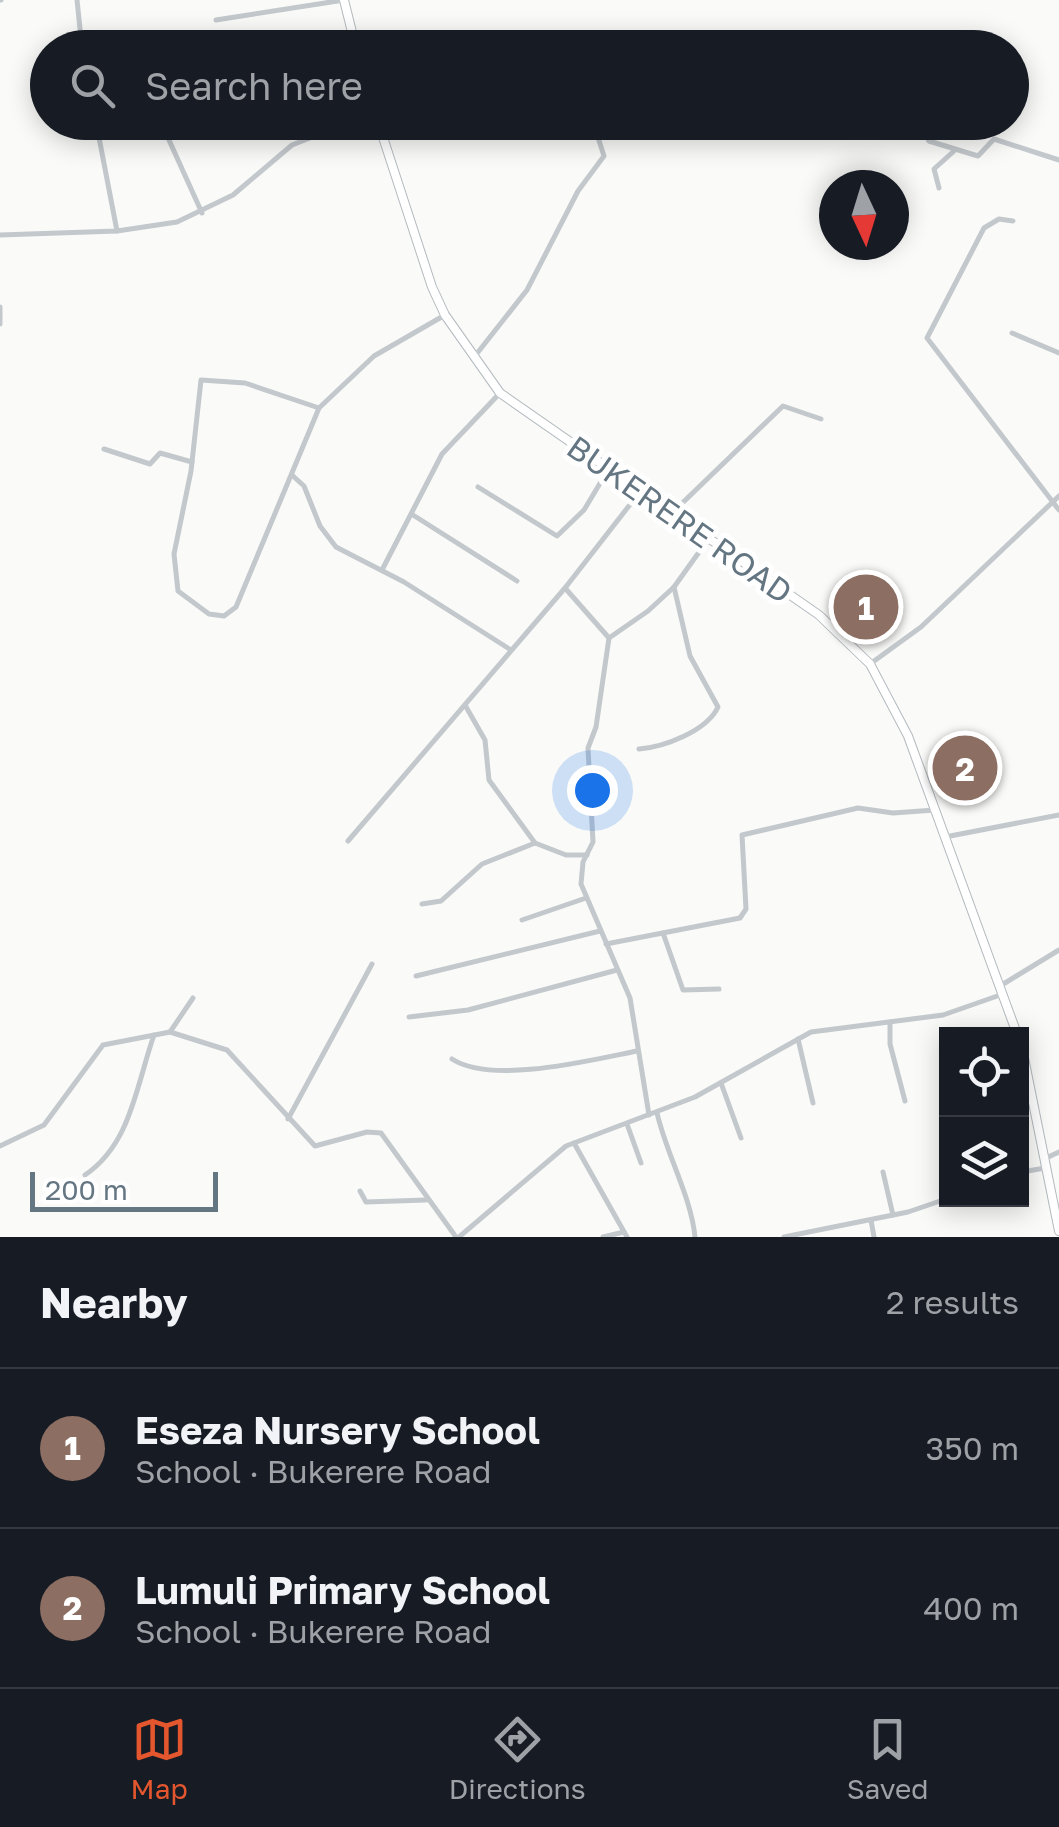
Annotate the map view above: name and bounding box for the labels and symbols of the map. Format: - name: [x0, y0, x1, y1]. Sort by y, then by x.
- north arrow: [819, 170, 909, 260]
- street label: BUKERERE ROAD: [560, 427, 800, 611]
- pin: 1: [834, 570, 898, 644]
- pin: 2: [932, 730, 998, 806]
- your location: [567, 765, 618, 816]
- scale bar: [30, 1167, 218, 1212]

